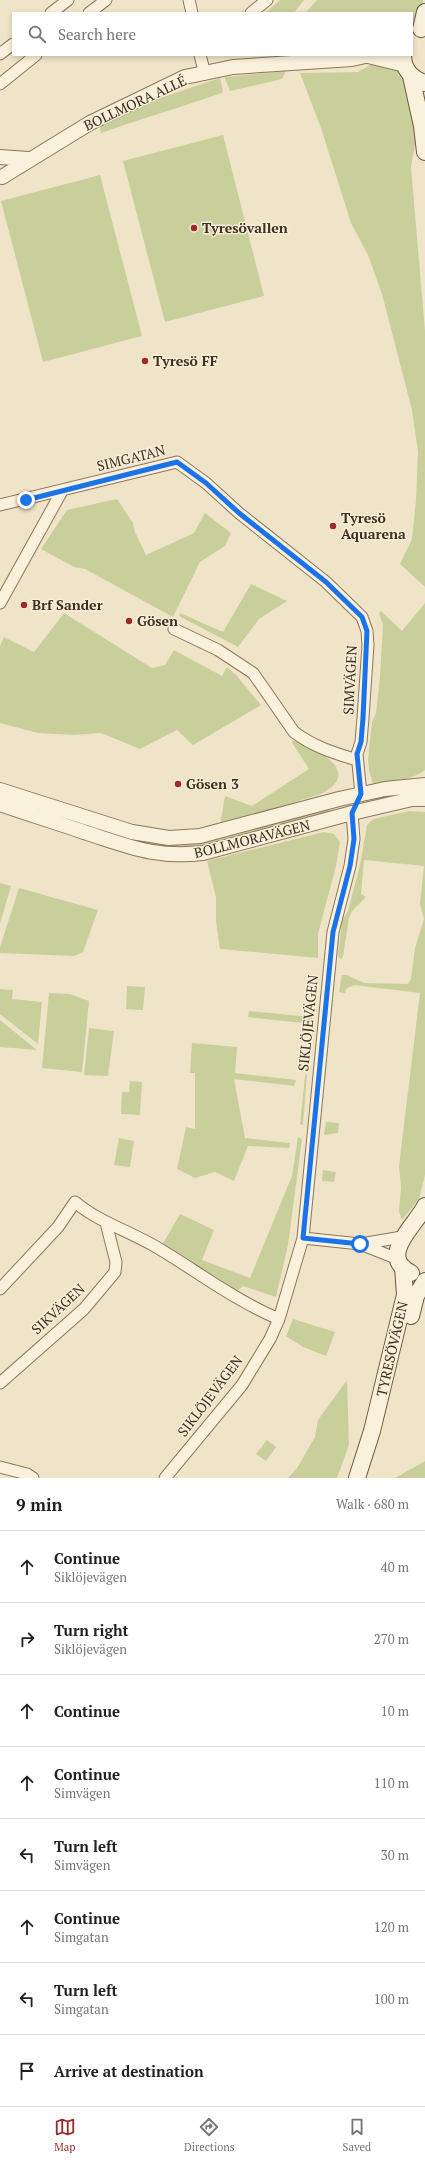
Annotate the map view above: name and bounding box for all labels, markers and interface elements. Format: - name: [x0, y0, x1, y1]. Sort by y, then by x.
- search box: [12, 12, 413, 56]
- icon: search: [26, 23, 48, 45]
- text: Search here: [58, 24, 136, 44]
- street label: BOLLMORA ALLÉ: [80, 70, 189, 135]
- place label: Tyresövallen: [202, 218, 288, 237]
- marker: Tyresövallen: [189, 223, 199, 233]
- place label: Tyresö FF: [153, 351, 218, 370]
- marker: Tyresö FF: [140, 356, 150, 366]
- street label: SIMGATAN: [95, 440, 167, 475]
- route end: [17, 491, 35, 509]
- place label: Tyresö Aquarena: [341, 508, 406, 543]
- marker: Tyresö Aquarena: [328, 521, 338, 531]
- place label: Brf Sander: [32, 595, 103, 614]
- marker: Brf Sander: [19, 600, 29, 610]
- place label: Gösen: [137, 611, 178, 630]
- marker: Gösen: [124, 616, 134, 626]
- street label: SIMVÄGEN: [338, 645, 361, 715]
- place label: Gösen 3: [186, 774, 239, 793]
- marker: Gösen 3: [173, 779, 183, 789]
- street label: BOLLMORAVÄGEN: [192, 815, 312, 862]
- street label: SIKLÖJEVÄGEN: [293, 974, 322, 1072]
- route start: [351, 1235, 369, 1253]
- street label: SIKVÄGEN: [27, 1279, 88, 1338]
- street label: TYRESÖVÄGEN: [371, 1299, 412, 1398]
- street label: SIKLÖJEVÄGEN: [173, 1351, 246, 1440]
- text: 9 min: [16, 1493, 63, 1516]
- text: Walk · 680 m: [336, 1495, 409, 1513]
- text: Continue: [54, 1548, 120, 1568]
- icon: ahead: [16, 1556, 38, 1578]
- text: 40 m: [381, 1558, 409, 1576]
- text: Siklöjevägen: [54, 1568, 127, 1586]
- text: Turn right: [54, 1620, 129, 1640]
- icon: right: [16, 1628, 38, 1650]
- text: 270 m: [374, 1630, 409, 1648]
- text: Siklöjevägen: [54, 1640, 127, 1658]
- icon: ahead: [16, 1700, 38, 1722]
- text: Continue: [54, 1701, 120, 1721]
- text: 10 m: [381, 1702, 409, 1720]
- text: Continue: [54, 1764, 120, 1784]
- icon: ahead: [16, 1772, 38, 1794]
- text: 110 m: [374, 1774, 409, 1792]
- text: Simvägen: [54, 1784, 110, 1802]
- text: Turn left: [54, 1836, 118, 1856]
- icon: left: [16, 1844, 38, 1866]
- text: 30 m: [381, 1846, 409, 1864]
- text: Simvägen: [54, 1856, 110, 1874]
- text: Continue: [54, 1908, 120, 1928]
- icon: ahead: [16, 1916, 38, 1938]
- text: 120 m: [374, 1918, 409, 1936]
- text: Simgatan: [54, 1928, 109, 1946]
- text: Turn left: [54, 1980, 118, 2000]
- icon: left: [16, 1988, 38, 2010]
- text: 100 m: [374, 1990, 409, 2008]
- text: Simgatan: [54, 2000, 109, 2018]
- icon: arrive: [16, 2060, 38, 2082]
- text: Arrive at destination: [54, 2061, 204, 2081]
- tab: Map: [54, 2116, 76, 2154]
- tab: Directions: [184, 2116, 235, 2154]
- tab: Saved: [343, 2116, 371, 2154]

